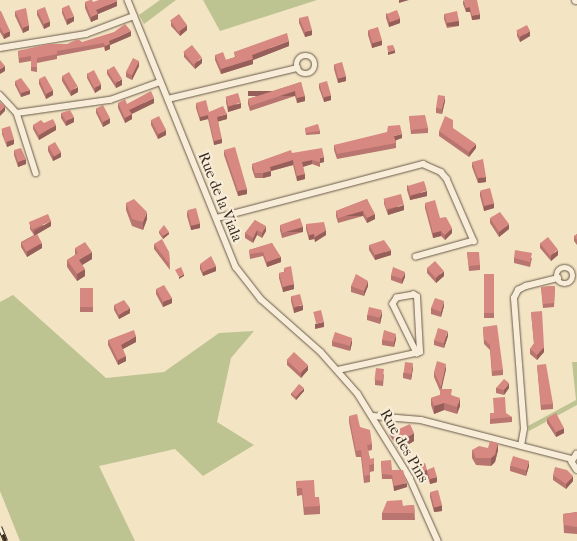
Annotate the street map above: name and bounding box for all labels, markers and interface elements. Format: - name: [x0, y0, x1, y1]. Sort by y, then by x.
- street label: Rue de la Viala: [194, 150, 246, 244]
- street label: Rue des Pins: [376, 406, 432, 486]

